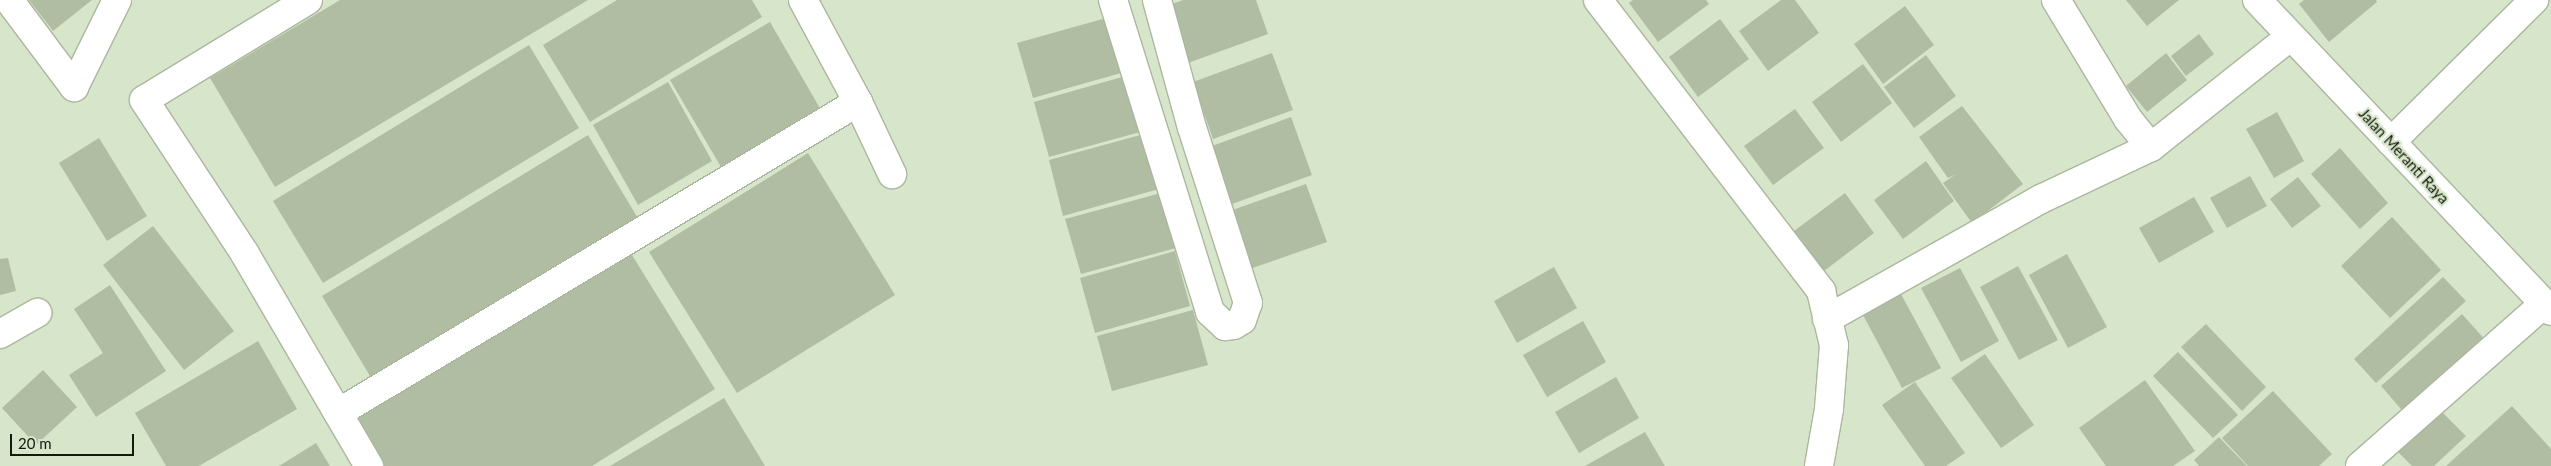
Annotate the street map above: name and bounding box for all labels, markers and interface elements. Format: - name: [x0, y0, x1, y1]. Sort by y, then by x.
- street label: Jalan Meranti Raya: [2355, 104, 2453, 208]
- scale bar: [12, 424, 136, 456]
- text: 20 m: [18, 434, 52, 452]

